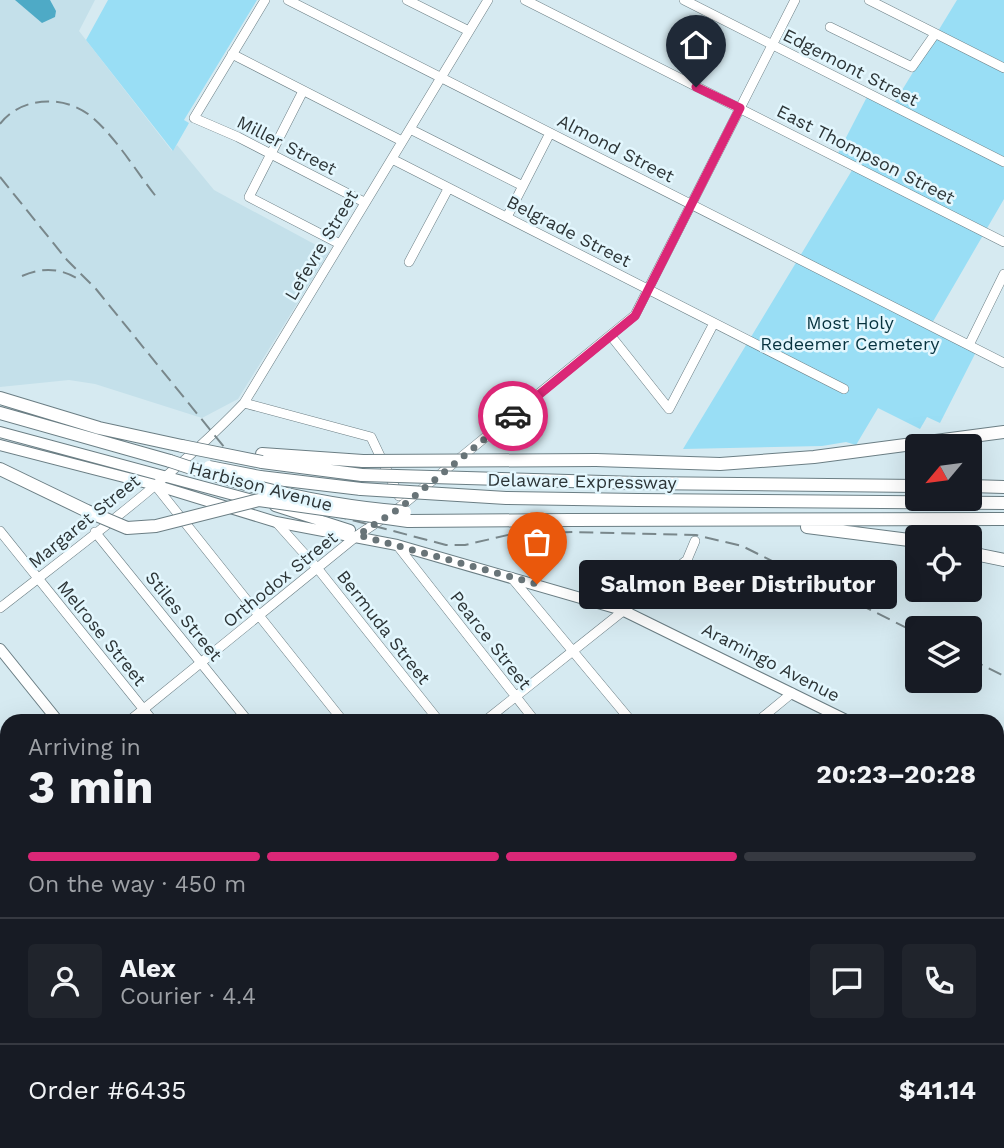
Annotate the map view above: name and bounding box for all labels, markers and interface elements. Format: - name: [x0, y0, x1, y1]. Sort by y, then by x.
- pin: [666, 15, 726, 87]
- street label: Edgemont Street: [780, 24, 923, 110]
- icon: home: [677, 26, 715, 64]
- street label: East Thompson Street: [773, 100, 959, 208]
- street label: Almond Street: [554, 110, 678, 187]
- street label: Miller Street: [234, 111, 341, 179]
- street label: Lefevre Street: [280, 186, 362, 304]
- street label: Belgrade Street: [503, 191, 635, 272]
- park label: Most Holy Redeemer Cemetery: [760, 312, 940, 354]
- courier: [478, 381, 548, 451]
- icon: car: [494, 397, 532, 435]
- north arrow: [905, 434, 982, 511]
- map controls: [905, 434, 982, 693]
- street label: Harbison Avenue: [187, 457, 335, 515]
- street label: Margaret Street: [24, 469, 144, 572]
- street label: Delaware Expressway: [487, 469, 678, 493]
- pin: [507, 512, 567, 584]
- icon: bag: [518, 523, 556, 561]
- button: locate: [905, 525, 982, 602]
- street label: Orthodox Street: [219, 526, 342, 632]
- callout: Salmon Beer Distributor: [579, 560, 898, 608]
- street label: Bermuda Street: [333, 566, 435, 689]
- street label: Stiles Street: [141, 567, 227, 666]
- text: Salmon Beer Distributor: [601, 571, 875, 598]
- street label: Melrose Street: [53, 576, 151, 690]
- street label: Pearce Street: [446, 587, 536, 694]
- button: layers: [905, 616, 982, 693]
- street label: Aramingo Avenue: [699, 618, 843, 706]
- text: Arriving in: [28, 734, 141, 761]
- text: 20:23–20:28: [816, 759, 976, 789]
- text: 3 min: [28, 760, 154, 814]
- text: On the way · 450 m: [28, 871, 246, 898]
- button: person: [28, 944, 102, 1018]
- button: chat: [810, 944, 884, 1018]
- button: phone: [902, 944, 976, 1018]
- text: Alex: [120, 953, 176, 983]
- text: Courier · 4.4: [120, 983, 256, 1010]
- text: Order #6435: [28, 1075, 186, 1105]
- text: $41.14: [899, 1075, 976, 1105]

